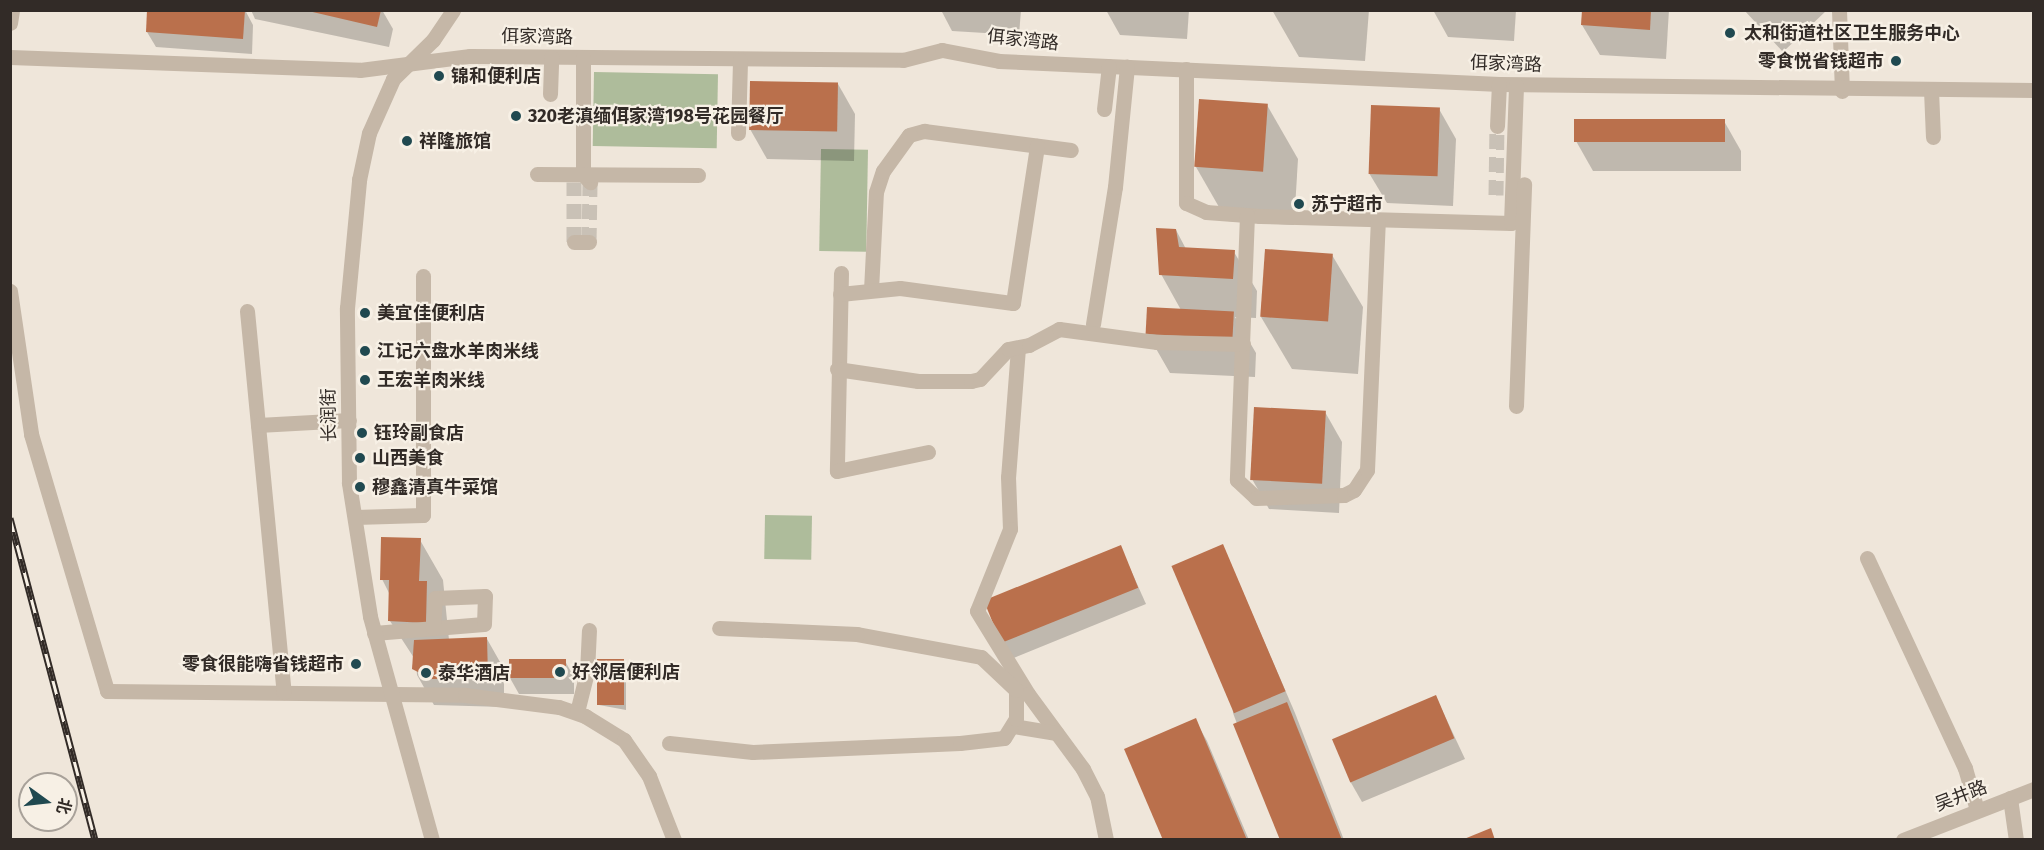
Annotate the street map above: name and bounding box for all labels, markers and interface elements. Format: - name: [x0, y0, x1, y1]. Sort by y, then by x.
- place label: 太和街道社区卫生服务中心: [1744, 22, 1960, 44]
- marker: 太和街道社区卫生服务中心: [1721, 24, 1739, 42]
- street label: 佴家湾路: [986, 25, 1060, 55]
- street label: 佴家湾路: [501, 26, 573, 48]
- place label: 零食悦省钱超市: [1758, 50, 1884, 72]
- street label: 佴家湾路: [1470, 52, 1542, 76]
- marker: 零食悦省钱超市: [1889, 54, 1903, 68]
- place label: 锦和便利店: [451, 65, 541, 87]
- marker: 锦和便利店: [432, 69, 446, 83]
- place label: 320老滇缅佴家湾198号花园餐厅: [528, 105, 784, 127]
- marker: 320老滇缅佴家湾198号花园餐厅: [509, 109, 523, 123]
- place label: 祥隆旅馆: [419, 130, 491, 152]
- marker: 祥隆旅馆: [400, 134, 414, 148]
- place label: 苏宁超市: [1311, 193, 1383, 215]
- marker: 苏宁超市: [1292, 197, 1306, 211]
- place label: 美宜佳便利店: [377, 302, 485, 324]
- marker: 美宜佳便利店: [358, 306, 372, 320]
- place label: 江记六盘水羊肉米线: [377, 340, 539, 362]
- marker: 江记六盘水羊肉米线: [358, 344, 372, 358]
- place label: 王宏羊肉米线: [377, 369, 485, 391]
- marker: 王宏羊肉米线: [358, 373, 372, 387]
- street label: 长润街: [318, 388, 340, 442]
- place label: 钰玲副食店: [374, 422, 464, 444]
- marker: 钰玲副食店: [355, 426, 369, 440]
- place label: 山西美食: [372, 447, 444, 469]
- marker: 山西美食: [353, 451, 367, 465]
- place label: 穆鑫清真牛菜馆: [372, 476, 498, 498]
- marker: 穆鑫清真牛菜馆: [353, 480, 367, 494]
- place label: 零食很能嗨省钱超市: [182, 653, 344, 675]
- marker: 零食很能嗨省钱超市: [349, 657, 363, 671]
- place label: 好邻居便利店: [572, 661, 680, 683]
- place label: 泰华酒店: [438, 662, 510, 684]
- marker: 好邻居便利店: [553, 665, 567, 679]
- marker: 泰华酒店: [419, 666, 433, 680]
- north arrow: [18, 772, 78, 832]
- street label: 吴井路: [1932, 776, 1990, 816]
- text: 北: [53, 796, 75, 816]

